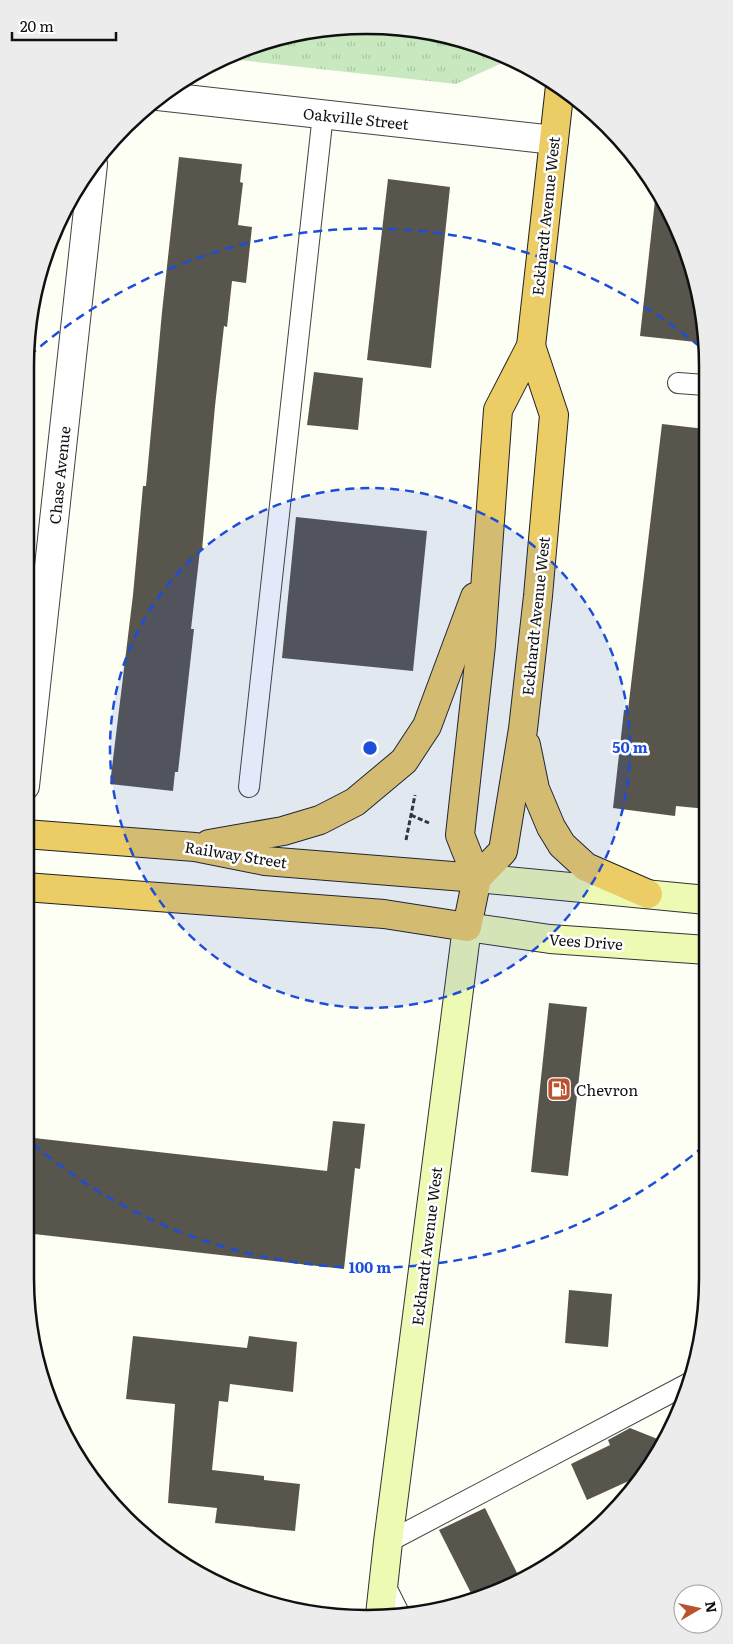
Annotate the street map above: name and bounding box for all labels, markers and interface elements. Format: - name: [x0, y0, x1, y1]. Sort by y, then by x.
- scale bar: [12, 10, 116, 42]
- text: 20 m: [20, 14, 54, 37]
- street label: Oakville Street: [302, 101, 410, 135]
- street label: Eckhardt Avenue West: [525, 135, 565, 297]
- street label: Chase Avenue: [42, 425, 76, 525]
- street label: Eckhardt Avenue West: [515, 535, 555, 697]
- text: 50 m: [612, 735, 648, 758]
- centre of rings: [361, 739, 379, 757]
- street label: Railway Street: [183, 835, 289, 873]
- street label: Vees Drive: [548, 927, 624, 955]
- fuel station icon: Chevron: [546, 1076, 572, 1102]
- place label: Chevron: [576, 1078, 638, 1101]
- street label: Eckhardt Avenue West: [405, 1165, 447, 1327]
- text: 100 m: [349, 1255, 391, 1278]
- north arrow: [673, 1584, 723, 1634]
- text: N: [701, 1599, 723, 1614]

